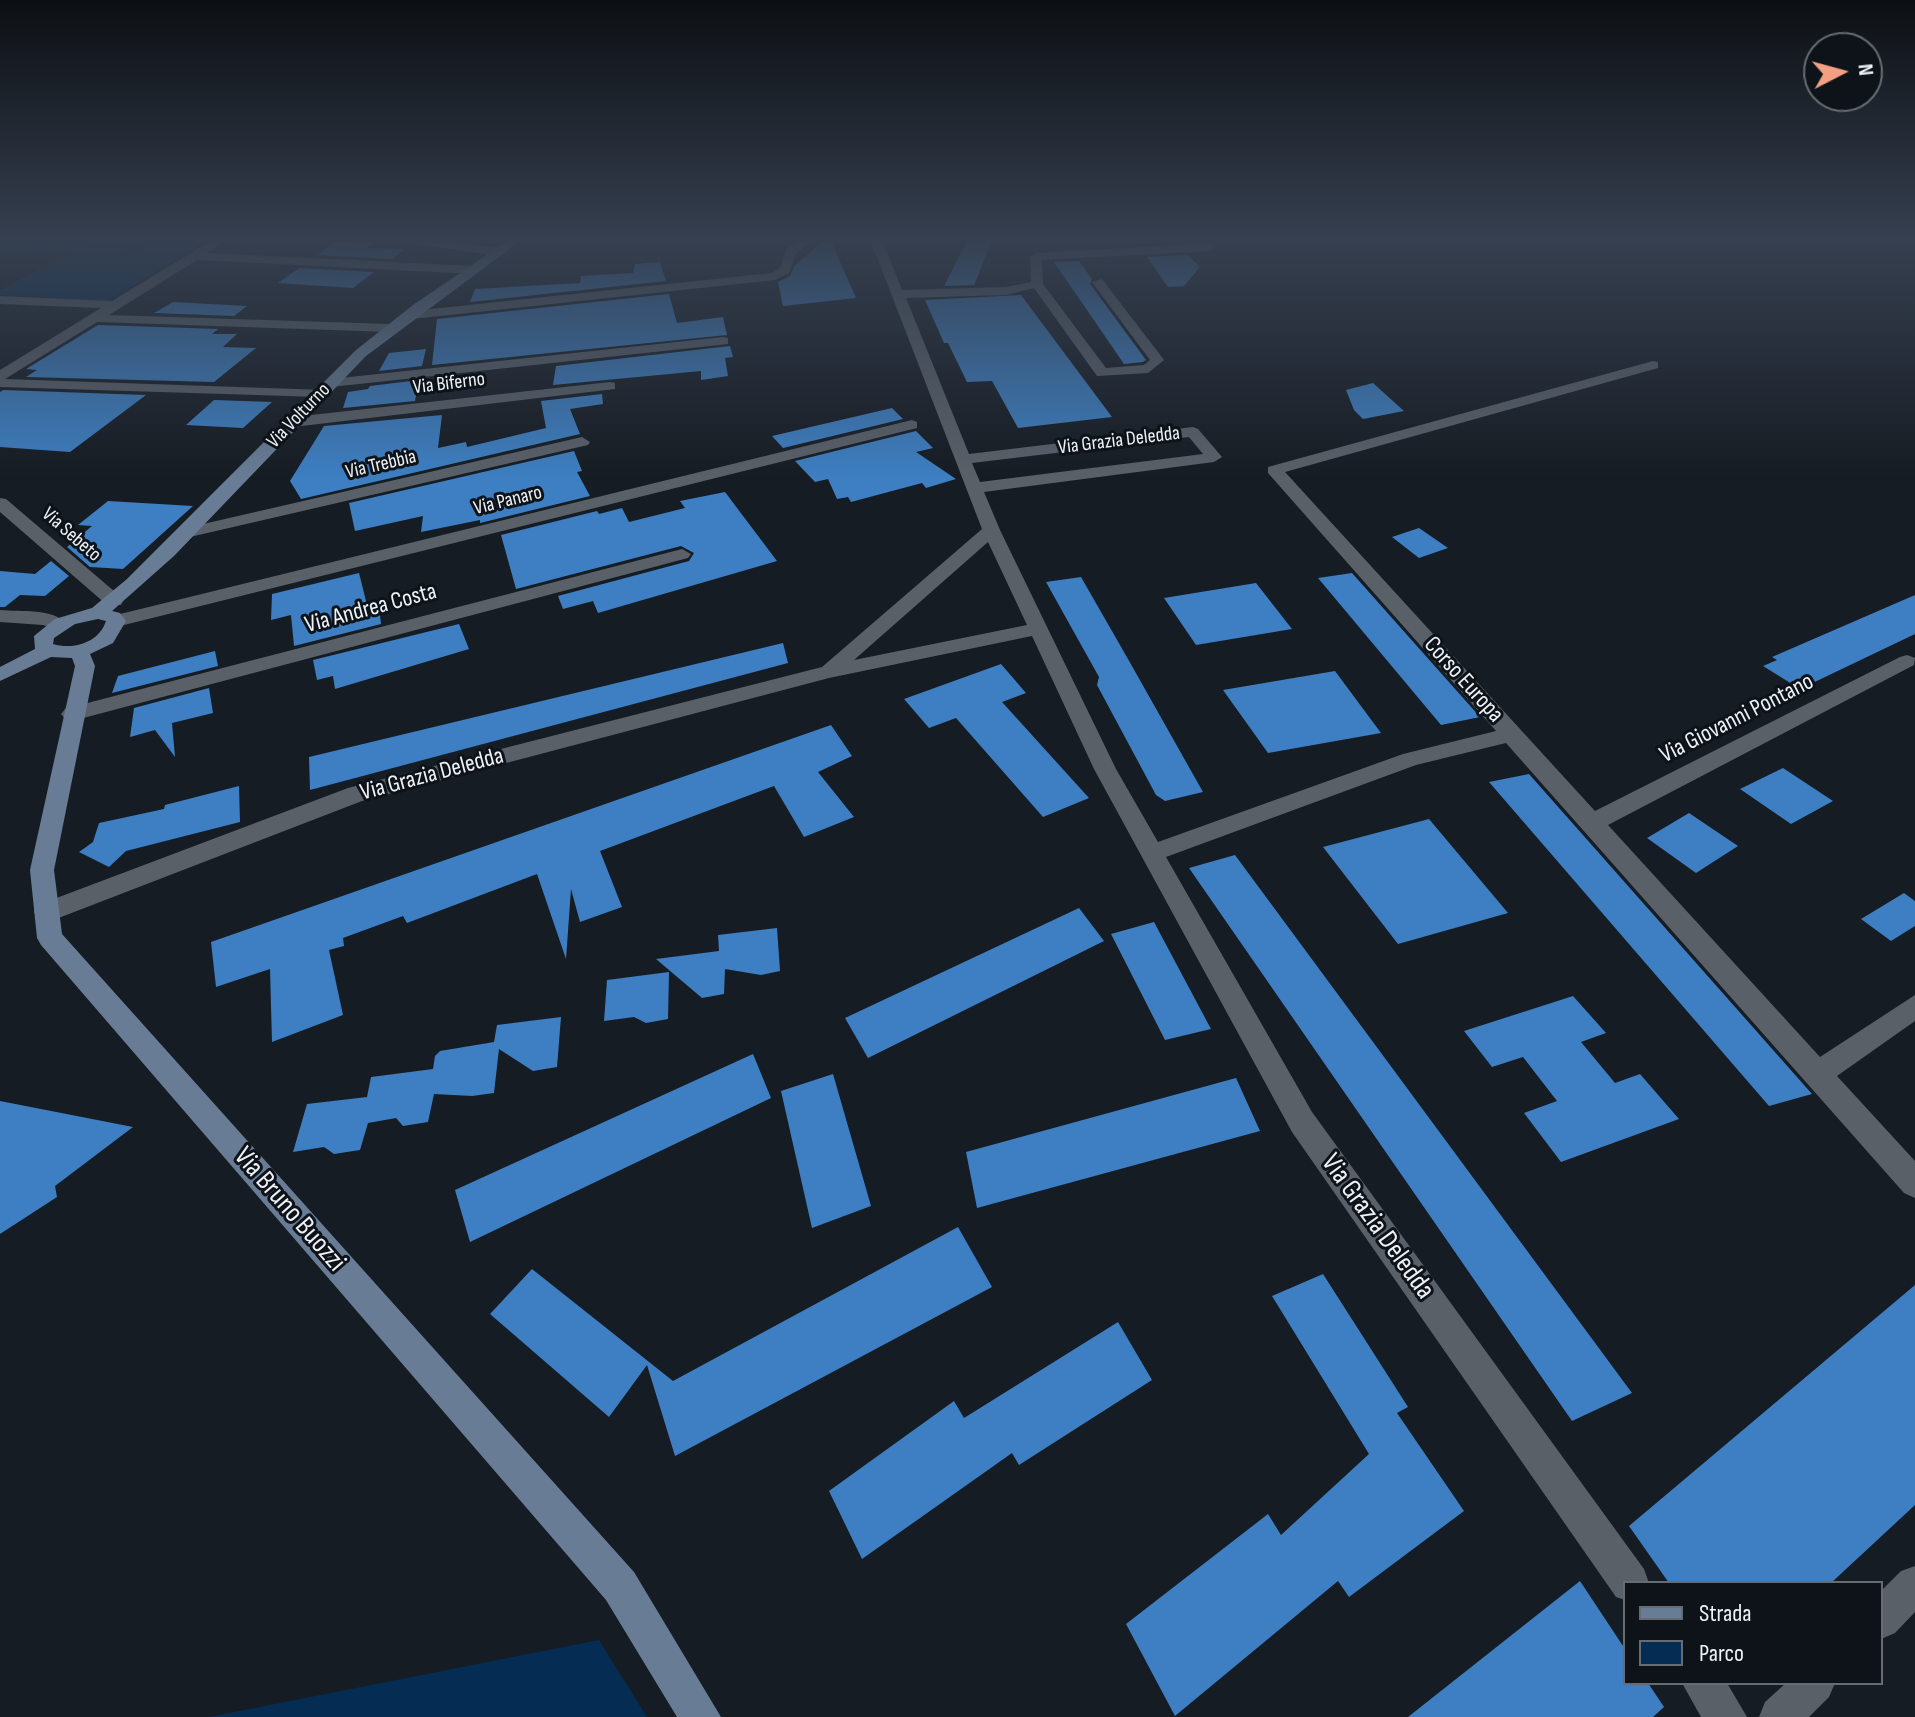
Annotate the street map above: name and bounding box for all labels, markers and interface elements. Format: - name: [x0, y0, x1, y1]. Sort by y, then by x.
- north arrow: [1803, 32, 1883, 112]
- text: N: [1851, 62, 1879, 77]
- street label: Via Biferno: [412, 368, 486, 400]
- street label: Via Volturno: [262, 379, 336, 453]
- street label: Via Grazia Deledda: [1057, 422, 1181, 460]
- street label: Via Trebbia: [343, 445, 419, 485]
- street label: Via Panaro: [471, 481, 545, 521]
- street label: Via Sebeto: [36, 503, 106, 567]
- street label: Via Andrea Costa: [302, 578, 440, 640]
- street label: Corso Europa: [1417, 631, 1509, 729]
- street label: Via Giovanni Pontano: [1655, 668, 1819, 770]
- street label: Via Grazia Deledda: [357, 742, 507, 808]
- street label: Via Bruno Buozzi: [226, 1141, 352, 1279]
- street label: Via Grazia Deledda: [1313, 1148, 1441, 1306]
- legend: [1623, 1581, 1883, 1685]
- text: Strada: [1699, 1599, 1752, 1628]
- text: Parco: [1699, 1639, 1744, 1668]

